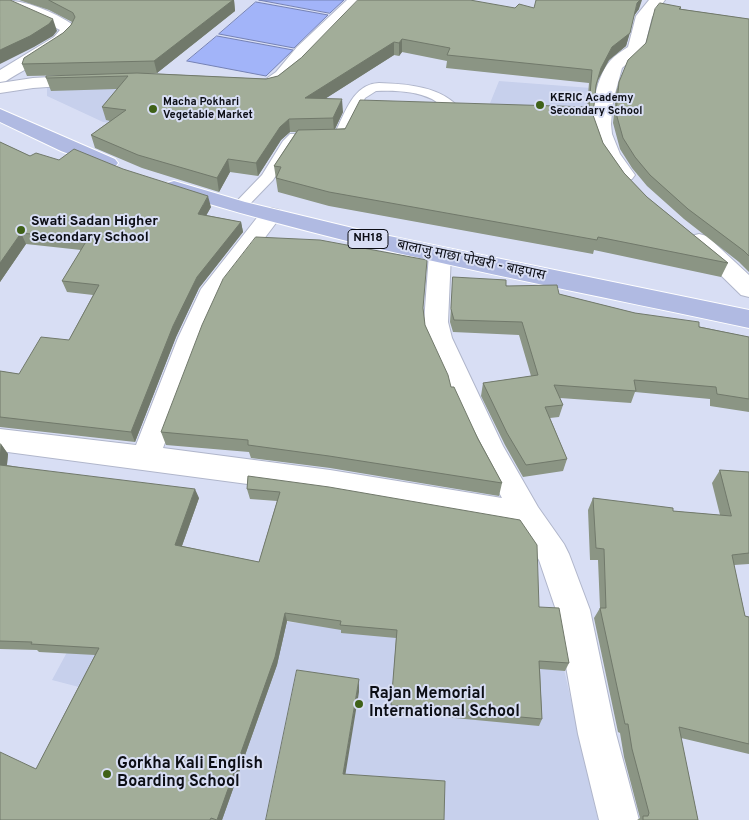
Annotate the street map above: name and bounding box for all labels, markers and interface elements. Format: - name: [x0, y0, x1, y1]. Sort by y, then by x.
- place label: KERIC Academy Secondary School: [550, 92, 643, 118]
- place label: Macha Pokhari Vegetable Market: [163, 96, 253, 122]
- marker: KERIC Academy Secondary School: [534, 99, 546, 111]
- marker: Macha Pokhari Vegetable Market: [147, 103, 159, 115]
- place label: Swati Sadan Higher Secondary School: [31, 214, 158, 246]
- marker: Swati Sadan Higher Secondary School: [15, 224, 27, 236]
- road number: NH18: [348, 230, 388, 248]
- street label: बालाजु माछा पोखरी - बाइपास: [395, 237, 547, 285]
- place label: Rajan Memorial International School: [369, 685, 520, 723]
- marker: Rajan Memorial International School: [353, 698, 365, 710]
- place label: Gorkha Kali English Boarding School: [117, 755, 263, 793]
- marker: Gorkha Kali English Boarding School: [101, 768, 113, 780]

